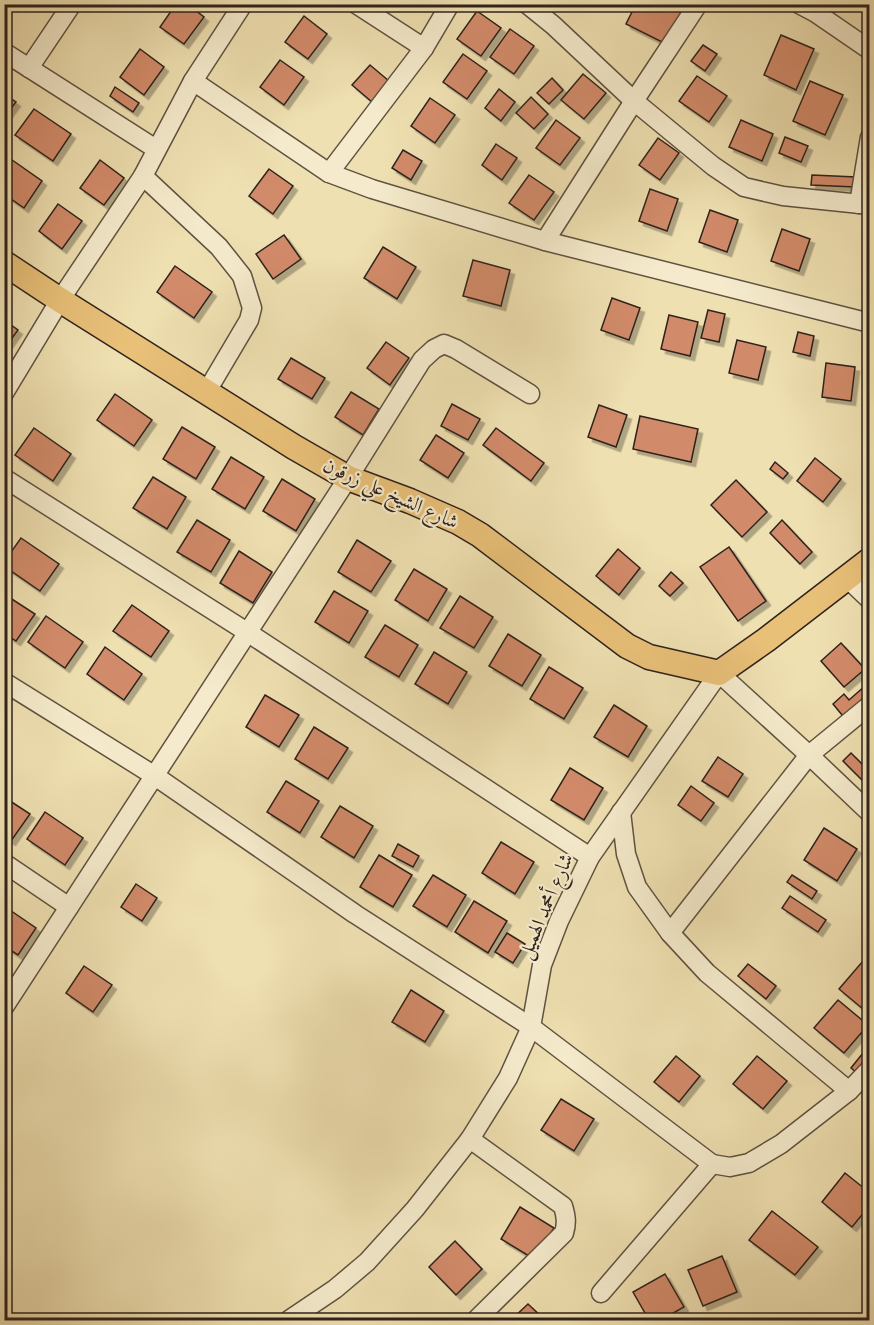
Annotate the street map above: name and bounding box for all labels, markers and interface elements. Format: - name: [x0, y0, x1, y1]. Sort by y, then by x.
- street label: شارع الشيخ علي زرقون: [316, 453, 462, 541]
- street label: شارع أمحمد الهميل: [510, 849, 584, 965]

